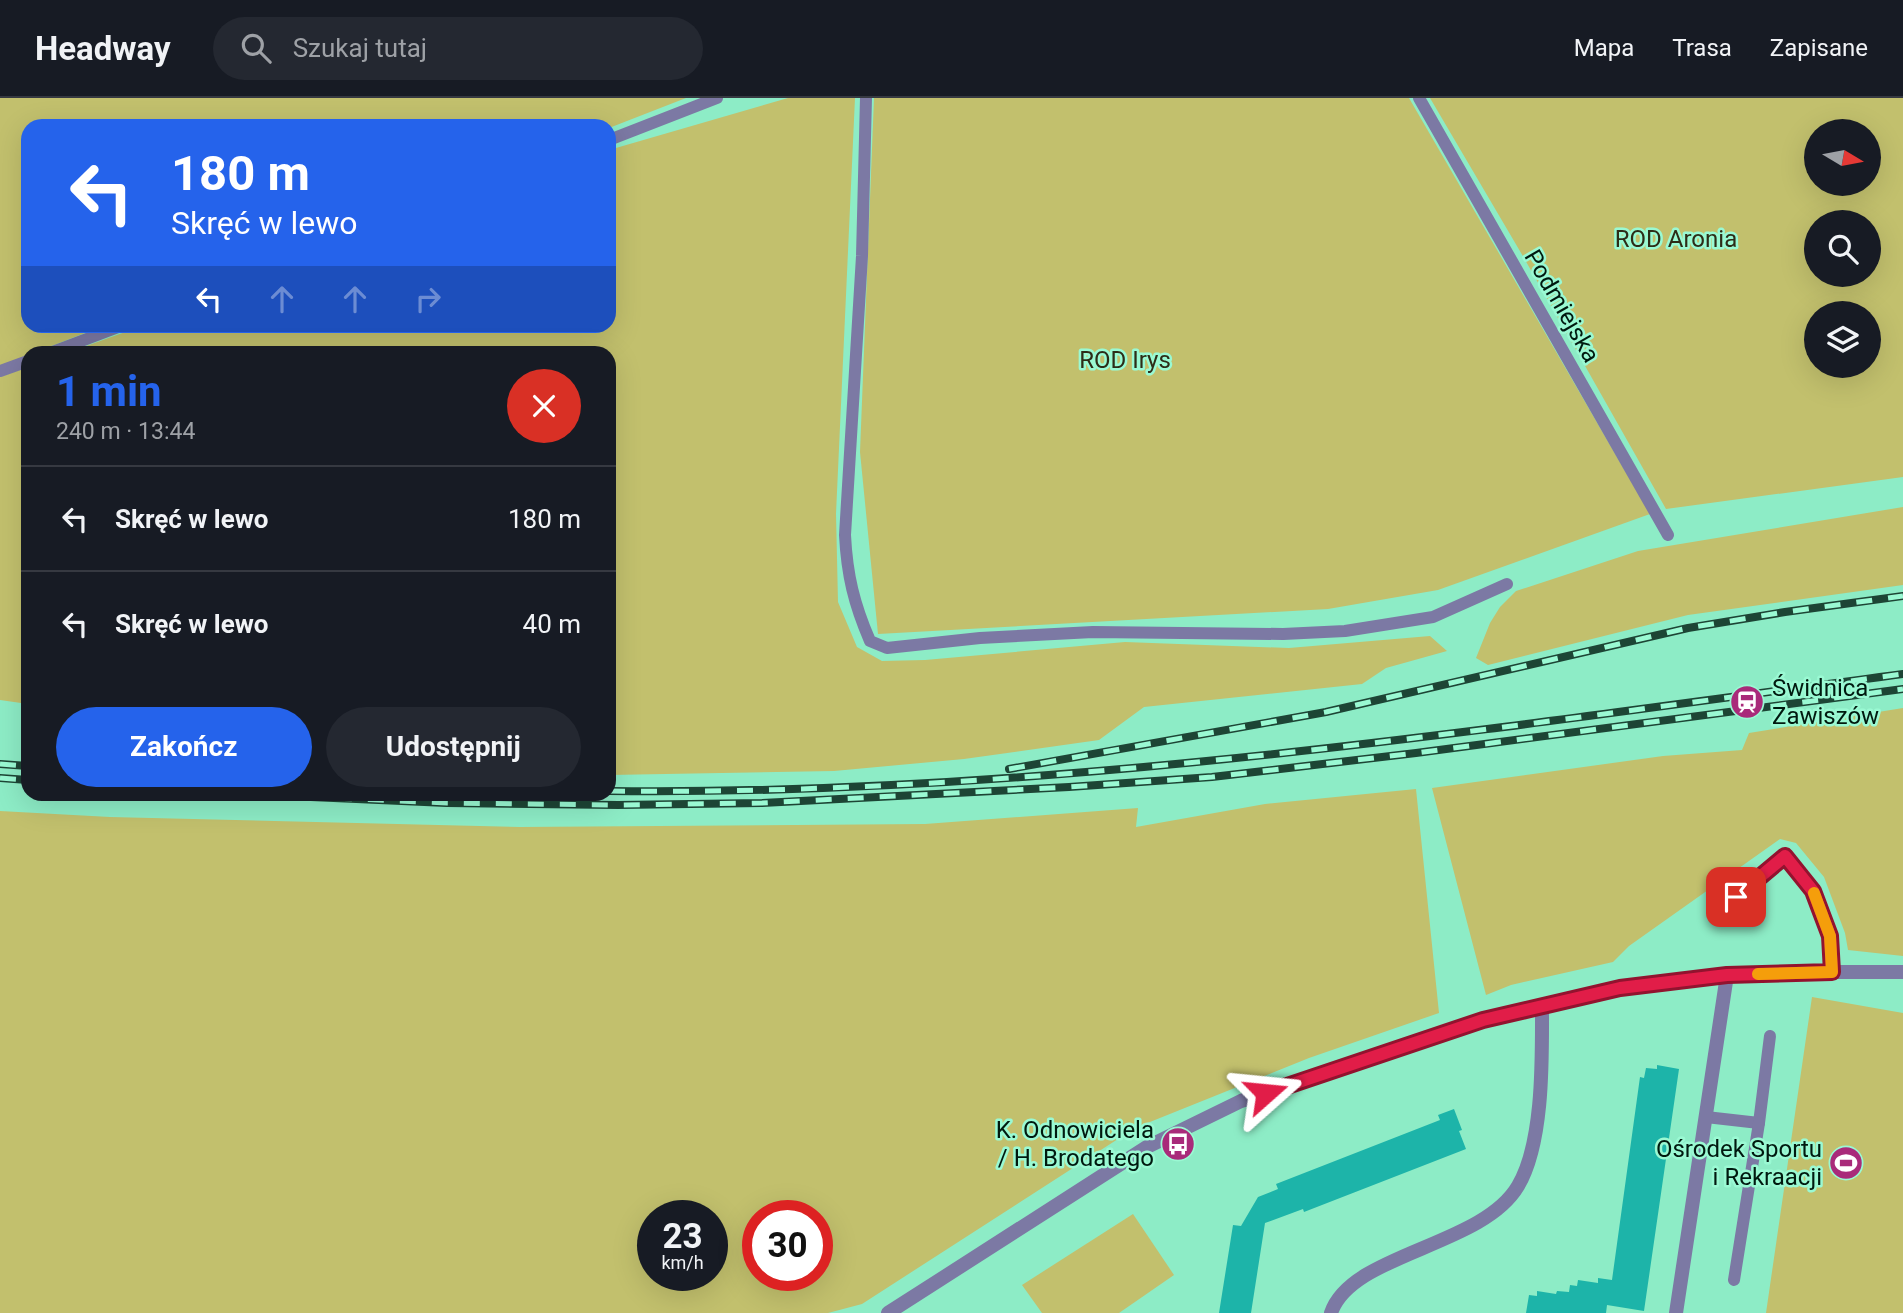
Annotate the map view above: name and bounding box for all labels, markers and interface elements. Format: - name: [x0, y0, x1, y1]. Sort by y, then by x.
- search box: [213, 17, 703, 80]
- text: Headway: [35, 29, 171, 68]
- icon: search: [237, 29, 275, 67]
- text: Szukaj tutaj: [293, 33, 427, 63]
- text: Mapa: [1574, 34, 1634, 62]
- text: Trasa: [1672, 34, 1732, 62]
- text: Zapisane: [1770, 34, 1868, 62]
- north arrow: [1804, 119, 1881, 196]
- map controls: [1804, 119, 1881, 378]
- text: 180 m: [171, 145, 310, 202]
- icon: left: [56, 147, 147, 238]
- text: Skręć w lewo: [171, 204, 357, 242]
- button: search: [1804, 210, 1881, 287]
- park label: ROD Aronia: [1615, 225, 1737, 253]
- street label: Podmiejska: [1519, 245, 1605, 367]
- icon: left: [190, 280, 228, 318]
- icon: ahead: [263, 280, 301, 318]
- icon: ahead: [336, 280, 374, 318]
- icon: right: [409, 280, 447, 318]
- button: layers: [1804, 301, 1881, 378]
- park label: ROD Irys: [1079, 346, 1171, 374]
- text: 1 min: [56, 367, 162, 416]
- button: close: [507, 369, 581, 443]
- text: 240 m · 13:44: [56, 418, 195, 445]
- icon: left: [56, 500, 94, 538]
- text: Skręć w lewo: [115, 504, 268, 534]
- text: 180 m: [508, 504, 581, 534]
- icon: left: [56, 605, 94, 643]
- text: Skręć w lewo: [115, 609, 268, 639]
- text: 40 m: [523, 609, 581, 639]
- place label: Świdnica Zawiszów: [1772, 674, 1879, 730]
- station icon: Świdnica Zawiszów: [1728, 683, 1766, 721]
- button: Zakończ: [56, 707, 312, 787]
- button: Udostępnij: [326, 707, 581, 787]
- pin: [1706, 867, 1766, 927]
- icon: arrive: [1717, 878, 1755, 916]
- position arrow: [1229, 1056, 1303, 1130]
- place label: K. Odnowiciela / H. Brodatego: [996, 1116, 1154, 1172]
- bus stop icon: K. Odnowiciela / H. Brodatego: [1159, 1125, 1197, 1163]
- place label: Ośrodek Sportu i Rekraacji: [1656, 1135, 1822, 1191]
- sports icon: Ośrodek Sportu i Rekraacji: [1827, 1144, 1865, 1182]
- speed limit sign: 30: [742, 1200, 833, 1291]
- text: 23: [662, 1216, 703, 1257]
- text: km/h: [661, 1252, 704, 1273]

